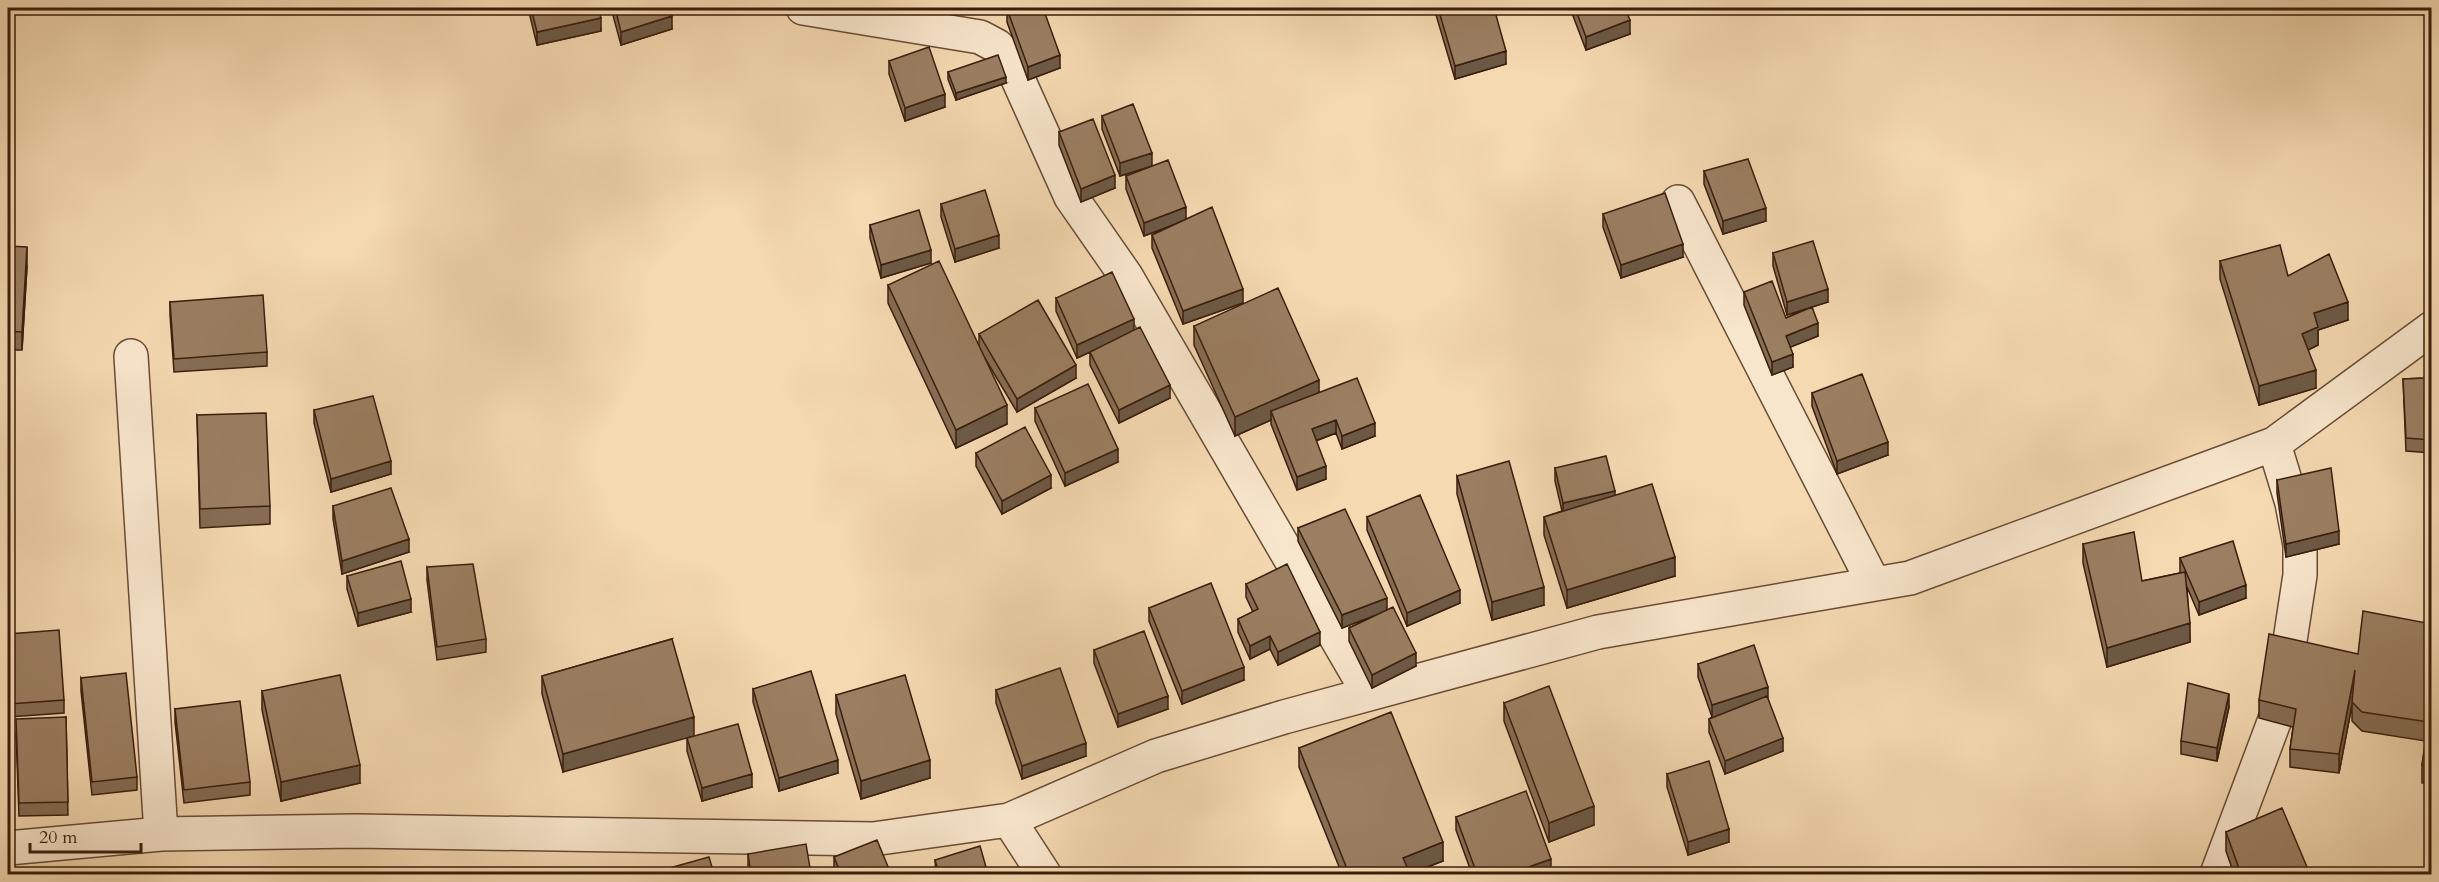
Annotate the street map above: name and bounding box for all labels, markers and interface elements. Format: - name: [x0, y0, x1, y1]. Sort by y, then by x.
- scale bar: [30, 816, 141, 854]
- text: 20 m: [39, 825, 78, 850]

